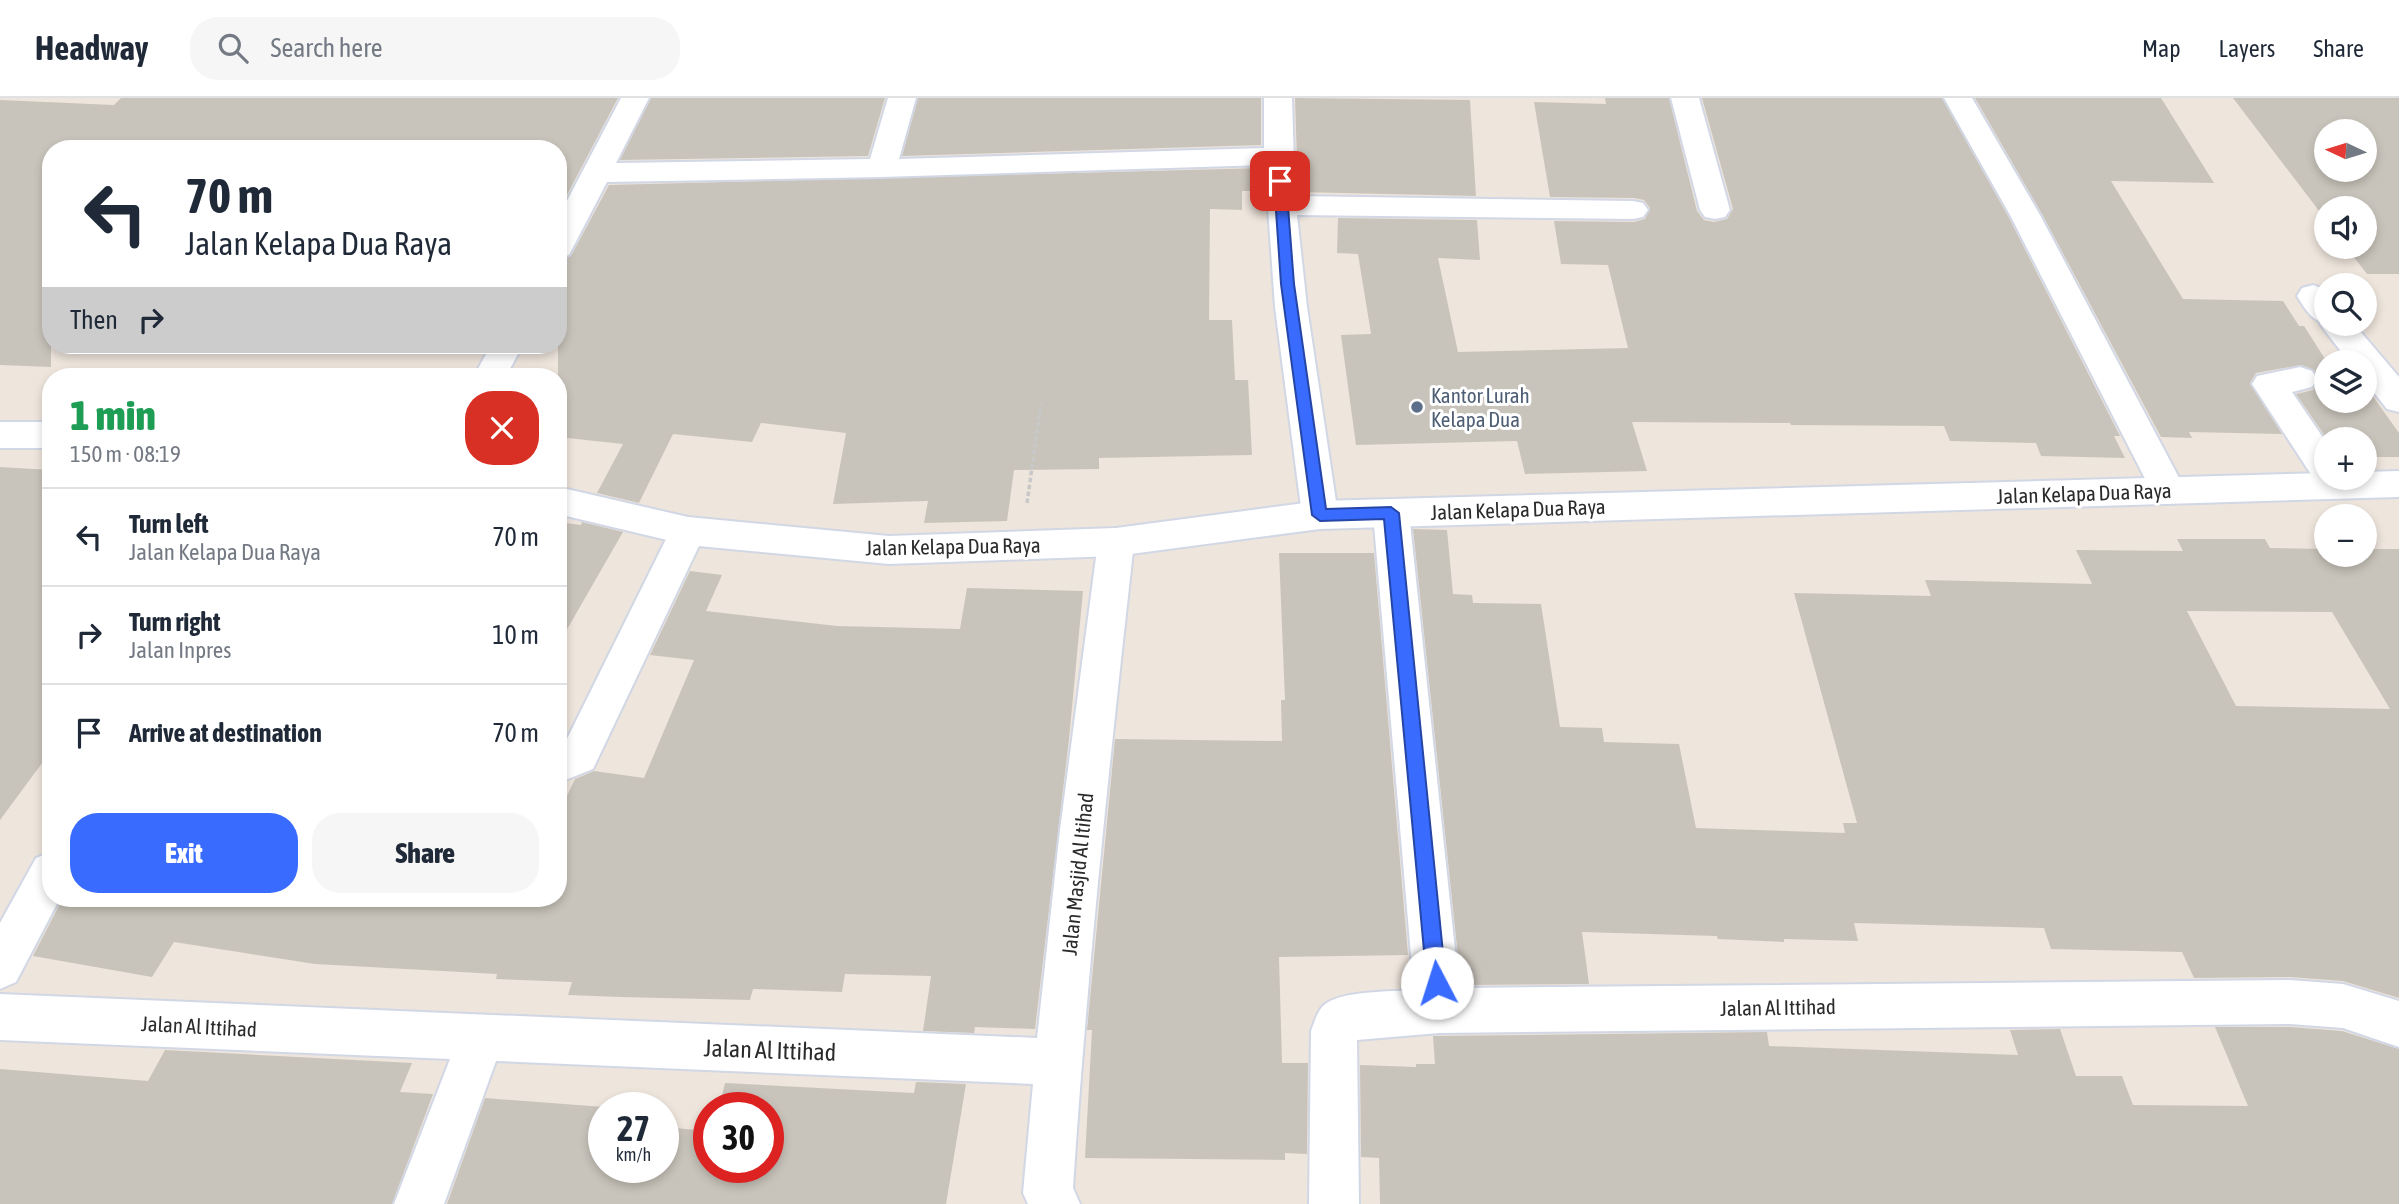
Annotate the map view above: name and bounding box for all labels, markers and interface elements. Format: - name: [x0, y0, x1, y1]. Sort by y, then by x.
- search box: [190, 17, 680, 80]
- text: Headway: [35, 29, 148, 67]
- icon: search: [214, 29, 252, 67]
- text: Search here: [270, 33, 383, 63]
- text: Map: [2142, 35, 2181, 62]
- text: Layers: [2219, 35, 2275, 62]
- text: Share: [2313, 35, 2364, 62]
- north arrow: [2314, 119, 2376, 182]
- map controls: [2314, 119, 2377, 567]
- pin: [1250, 151, 1310, 211]
- icon: arrive: [1261, 162, 1299, 200]
- text: 70 m: [185, 167, 273, 223]
- icon: left: [70, 168, 161, 259]
- button: sound: [2314, 196, 2377, 259]
- text: Jalan Kelapa Dua Raya: [185, 225, 452, 262]
- button: search: [2314, 273, 2377, 336]
- icon: right: [132, 301, 170, 339]
- text: Then: [70, 305, 118, 335]
- button: layers: [2314, 350, 2377, 413]
- place label: Kantor Lurah Kelapa Dua: [1431, 383, 1530, 431]
- text: 1 min: [70, 391, 156, 439]
- button: close: [465, 391, 539, 465]
- marker: Kantor Lurah Kelapa Dua: [1409, 399, 1425, 415]
- button: +: [2314, 427, 2377, 490]
- text: 150 m · 08:19: [70, 441, 181, 467]
- street label: Jalan Kelapa Dua Raya: [1996, 478, 2172, 508]
- street label: Jalan Kelapa Dua Raya: [1430, 494, 1606, 524]
- button: −: [2314, 504, 2377, 567]
- text: Turn left: [129, 509, 209, 539]
- icon: left: [70, 518, 108, 556]
- text: 70 m: [492, 522, 539, 552]
- street label: Jalan Kelapa Dua Raya: [865, 532, 1041, 560]
- text: Jalan Kelapa Dua Raya: [129, 539, 321, 565]
- text: Turn right: [129, 607, 220, 637]
- icon: right: [70, 616, 108, 654]
- text: 10 m: [492, 620, 539, 650]
- text: Jalan Inpres: [129, 637, 231, 663]
- icon: arrive: [70, 714, 108, 752]
- text: Arrive at destination: [129, 718, 322, 748]
- text: 70 m: [492, 718, 539, 748]
- street label: Jalan Masjid Al Itihad: [1057, 791, 1097, 957]
- button: Exit: [70, 813, 298, 893]
- button: Share: [312, 813, 539, 893]
- position arrow: [1400, 946, 1474, 1020]
- street label: Jalan Al Ittihad: [1720, 994, 1836, 1020]
- street label: Jalan Al Ittihad: [141, 1011, 257, 1041]
- street label: Jalan Al Ittihad: [703, 1034, 837, 1066]
- speed limit sign: 30: [693, 1092, 784, 1183]
- text: 27: [617, 1108, 650, 1148]
- text: km/h: [616, 1144, 651, 1165]

